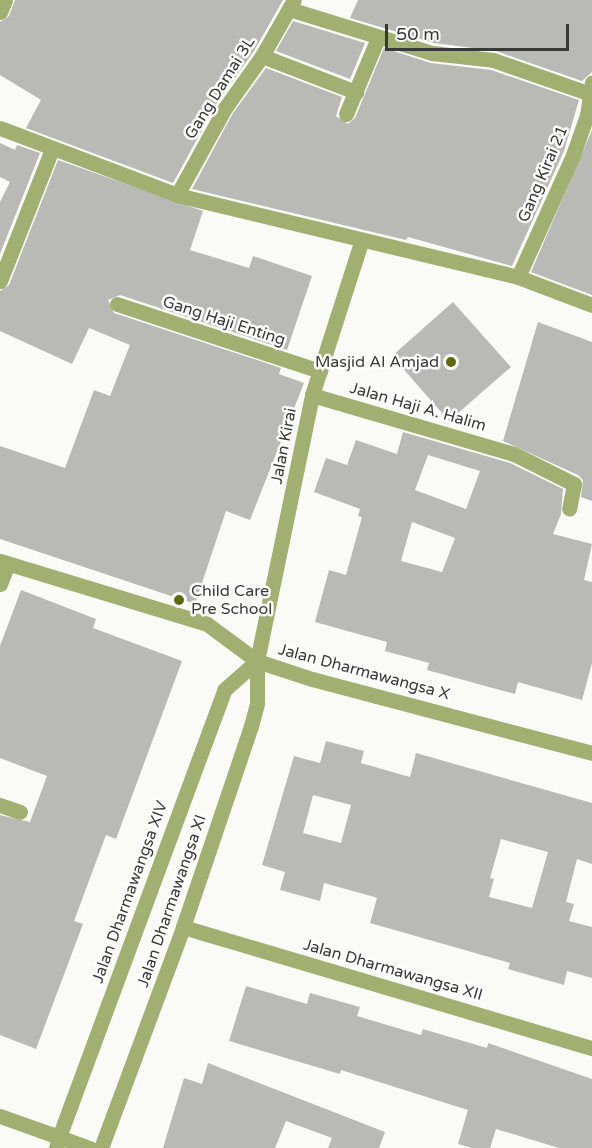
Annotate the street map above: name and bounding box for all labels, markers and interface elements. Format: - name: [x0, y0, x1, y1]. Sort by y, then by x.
- scale bar: [388, 12, 572, 50]
- text: 50 m: [396, 23, 440, 45]
- street label: Gang Damai 3L: [181, 33, 259, 143]
- street label: Gang Kirai 21: [514, 123, 572, 225]
- street label: Gang Haji Enting: [160, 292, 288, 350]
- place label: Masjid Al Amjad: [315, 352, 439, 372]
- marker: Masjid Al Amjad: [444, 355, 458, 369]
- street label: Jalan Haji A. Halim: [348, 378, 488, 436]
- street label: Jalan Kirai: [267, 406, 301, 486]
- place label: Child Care Pre School: [191, 581, 272, 619]
- marker: Child Care Pre School: [172, 593, 186, 607]
- street label: Jalan Dharmawangsa X: [276, 640, 452, 704]
- street label: Jalan Dharmawangsa XIV: [88, 798, 172, 986]
- street label: Jalan Dharmawangsa XI: [133, 812, 211, 990]
- street label: Jalan Dharmawangsa XII: [301, 935, 485, 1005]

